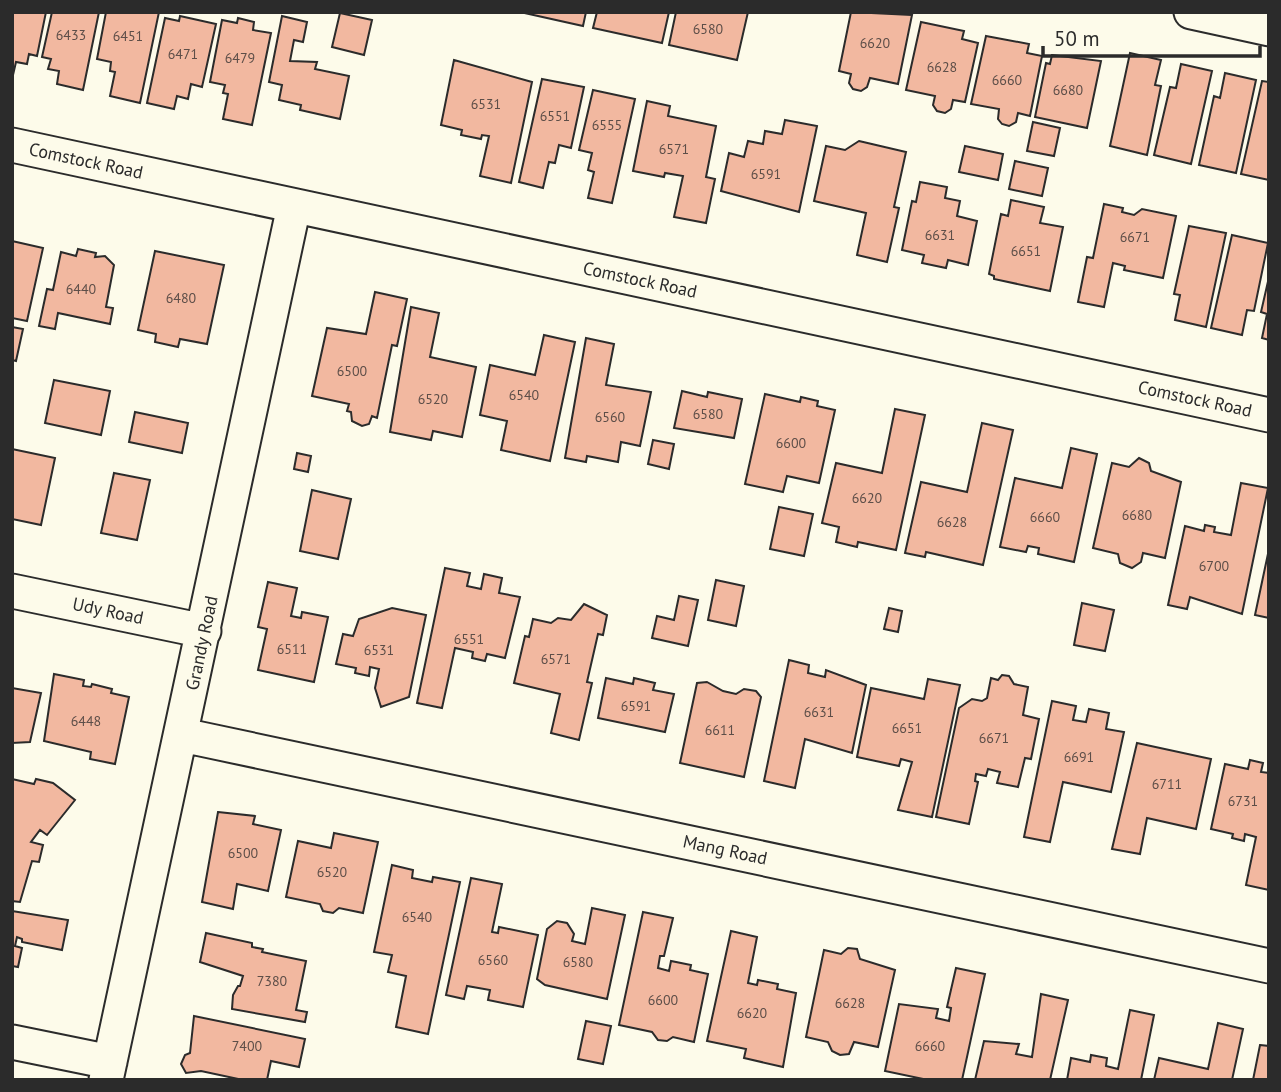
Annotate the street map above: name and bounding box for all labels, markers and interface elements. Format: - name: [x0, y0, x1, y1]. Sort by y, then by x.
- scale bar: [1043, 14, 1260, 58]
- house number: 6580: [693, 20, 724, 38]
- text: 50 m: [1054, 25, 1100, 52]
- house number: 6433: [56, 26, 86, 44]
- house number: 6451: [113, 27, 143, 45]
- house number: 6620: [860, 34, 891, 52]
- house number: 6471: [168, 45, 198, 63]
- house number: 6479: [225, 49, 255, 67]
- house number: 6628: [927, 58, 957, 76]
- house number: 6660: [992, 71, 1023, 89]
- house number: 6680: [1053, 81, 1084, 99]
- house number: 6531: [471, 95, 501, 113]
- house number: 6551: [540, 107, 570, 125]
- house number: 6555: [592, 116, 622, 134]
- street label: Comstock Road: [27, 137, 145, 184]
- house number: 6571: [659, 140, 689, 158]
- house number: 6591: [751, 165, 781, 183]
- house number: 6631: [925, 226, 955, 244]
- house number: 6671: [1120, 228, 1150, 246]
- house number: 6651: [1011, 242, 1041, 260]
- street label: Comstock Road: [581, 256, 699, 303]
- house number: 6440: [66, 280, 97, 298]
- house number: 6480: [166, 289, 197, 307]
- house number: 6500: [337, 362, 368, 380]
- street label: Comstock Road: [1136, 375, 1254, 422]
- house number: 6540: [509, 386, 540, 404]
- house number: 6520: [418, 390, 449, 408]
- house number: 6580: [693, 405, 724, 423]
- house number: 6560: [595, 408, 626, 426]
- house number: 6600: [776, 434, 807, 452]
- house number: 6620: [852, 489, 883, 507]
- house number: 6680: [1122, 506, 1153, 524]
- house number: 6660: [1030, 508, 1061, 526]
- house number: 6628: [937, 513, 967, 531]
- house number: 6700: [1199, 557, 1230, 575]
- street label: Udy Road: [70, 592, 146, 629]
- street label: Grandy Road: [180, 593, 223, 692]
- house number: 6551: [454, 630, 484, 648]
- house number: 6511: [277, 640, 307, 658]
- house number: 6531: [364, 641, 394, 659]
- house number: 6571: [541, 650, 571, 668]
- house number: 6591: [621, 697, 651, 715]
- house number: 6631: [804, 703, 834, 721]
- house number: 6448: [71, 712, 101, 730]
- house number: 6651: [892, 719, 922, 737]
- house number: 6611: [705, 721, 735, 739]
- house number: 6671: [979, 729, 1009, 747]
- house number: 6691: [1064, 748, 1094, 766]
- house number: 6711: [1152, 775, 1182, 793]
- house number: 6731: [1228, 792, 1258, 810]
- street label: Mang Road: [681, 829, 769, 870]
- house number: 6500: [228, 844, 259, 862]
- house number: 6520: [317, 863, 348, 881]
- house number: 6540: [402, 908, 433, 926]
- house number: 6560: [478, 951, 509, 969]
- house number: 6580: [563, 953, 594, 971]
- house number: 7380: [257, 972, 288, 990]
- house number: 6600: [648, 991, 679, 1009]
- house number: 6628: [835, 994, 865, 1012]
- house number: 6620: [737, 1004, 768, 1022]
- house number: 7400: [232, 1037, 263, 1055]
- house number: 6660: [915, 1037, 946, 1055]

